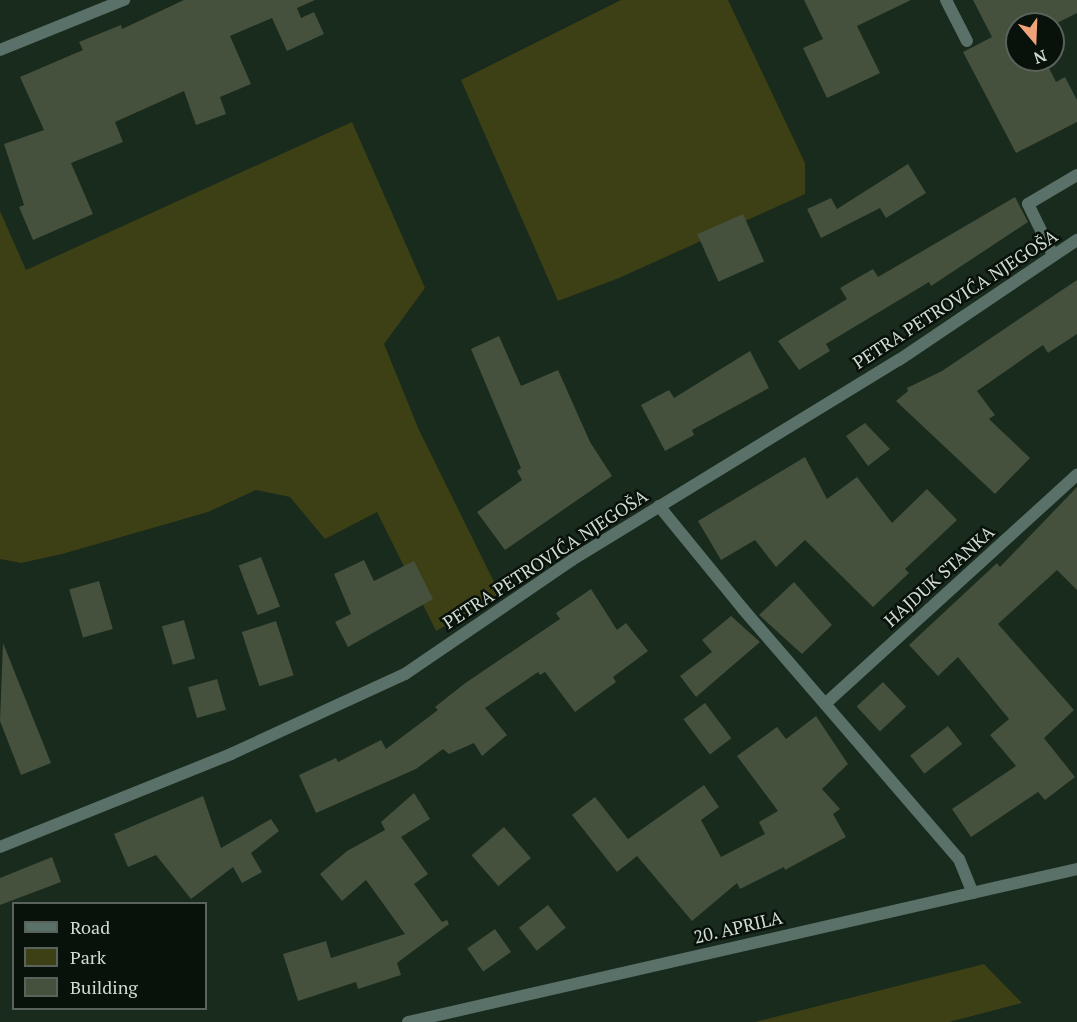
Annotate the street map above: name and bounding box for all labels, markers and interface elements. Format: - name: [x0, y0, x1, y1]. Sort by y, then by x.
- north arrow: [1005, 12, 1065, 72]
- text: N: [1031, 45, 1050, 70]
- street label: PETRA PETROVIĆA NJEGOŠA: [848, 225, 1062, 373]
- street label: PETRA PETROVIĆA NJEGOŠA: [438, 485, 652, 633]
- street label: HAJDUK STANKA: [879, 521, 999, 631]
- legend: [12, 902, 207, 1010]
- street label: 20. APRILA: [691, 906, 785, 948]
- text: Road: [70, 915, 110, 939]
- text: Park: [70, 945, 106, 969]
- text: Building: [70, 975, 138, 999]

